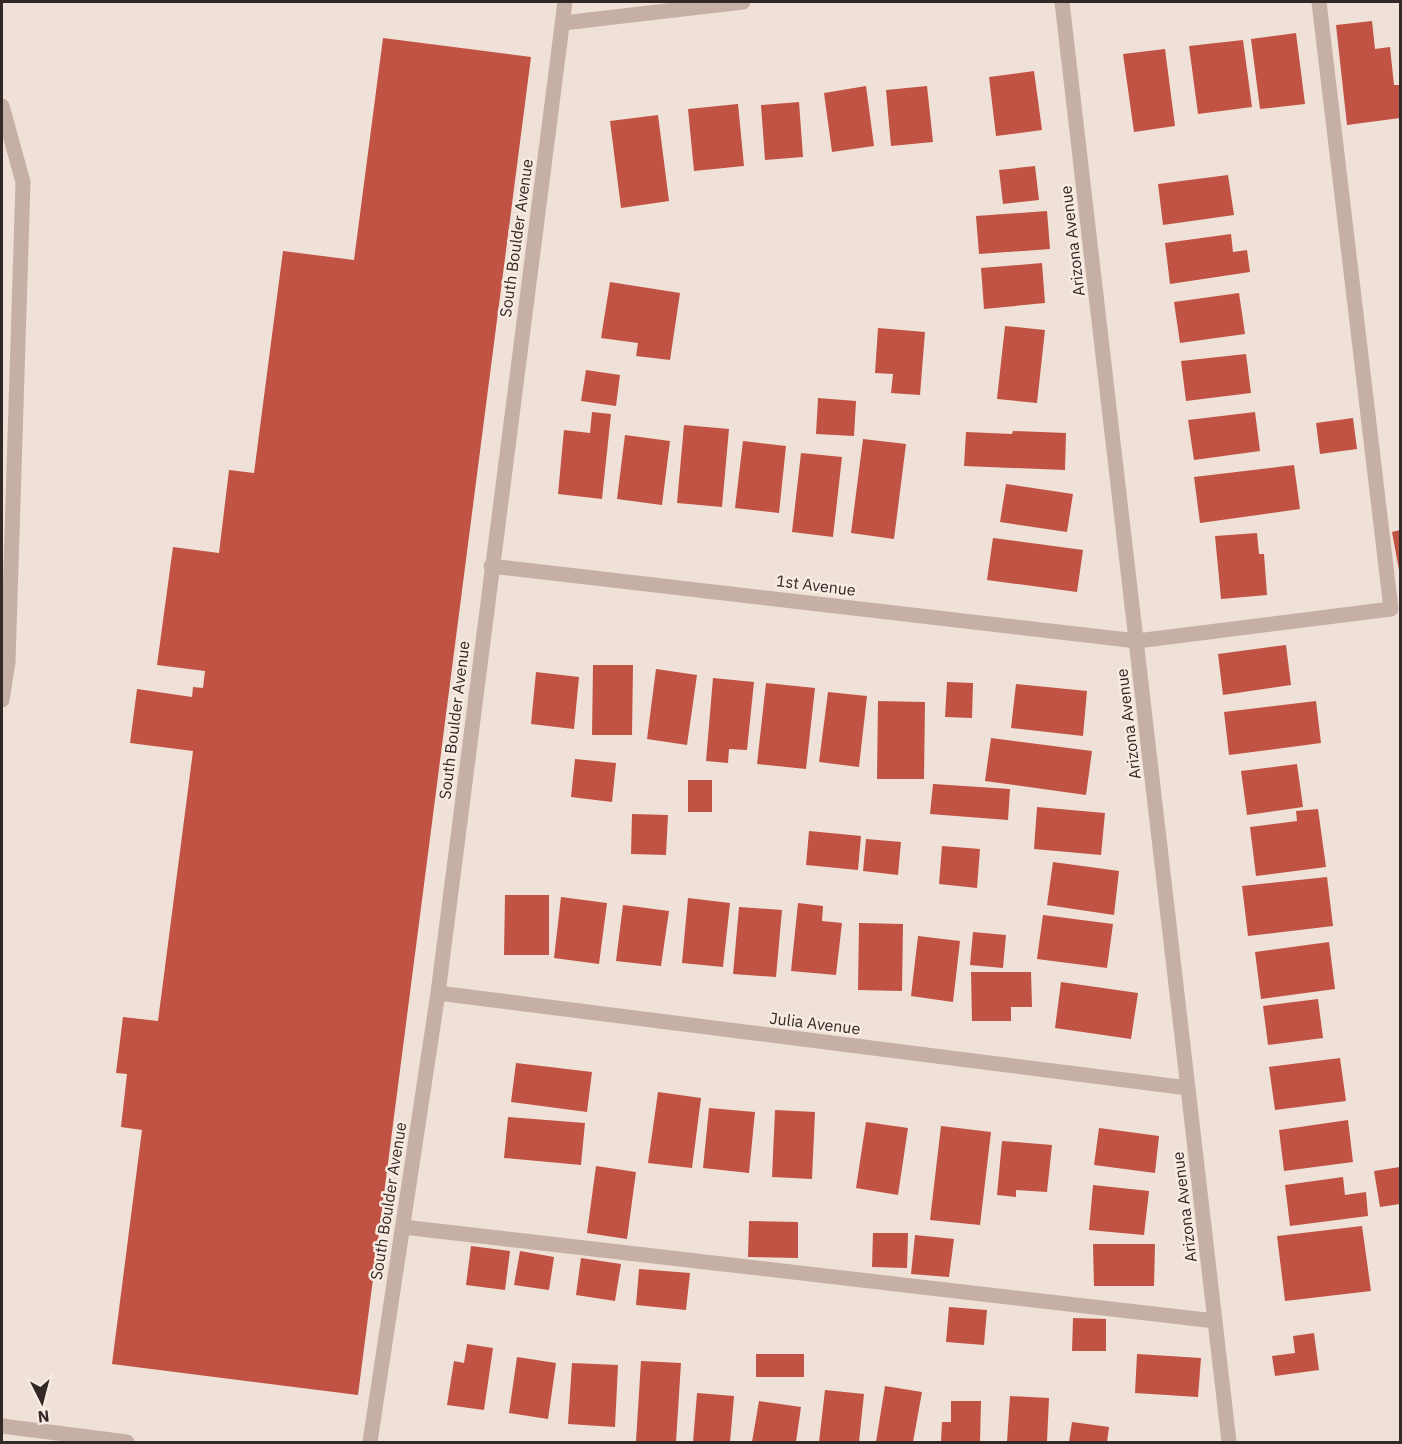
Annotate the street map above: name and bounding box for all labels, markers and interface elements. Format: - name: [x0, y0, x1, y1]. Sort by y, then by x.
- street label: South Boulder Avenue: [495, 157, 537, 319]
- street label: Arizona Avenue: [1055, 184, 1089, 297]
- street label: 1st Avenue: [775, 570, 857, 600]
- street label: South Boulder Avenue: [434, 639, 474, 801]
- street label: Arizona Avenue: [1111, 667, 1145, 780]
- street label: Julia Avenue: [768, 1008, 862, 1039]
- street label: South Boulder Avenue: [366, 1120, 410, 1281]
- street label: Arizona Avenue: [1167, 1150, 1201, 1263]
- north arrow: [12, 1372, 72, 1432]
- text: N: [37, 1406, 50, 1427]

